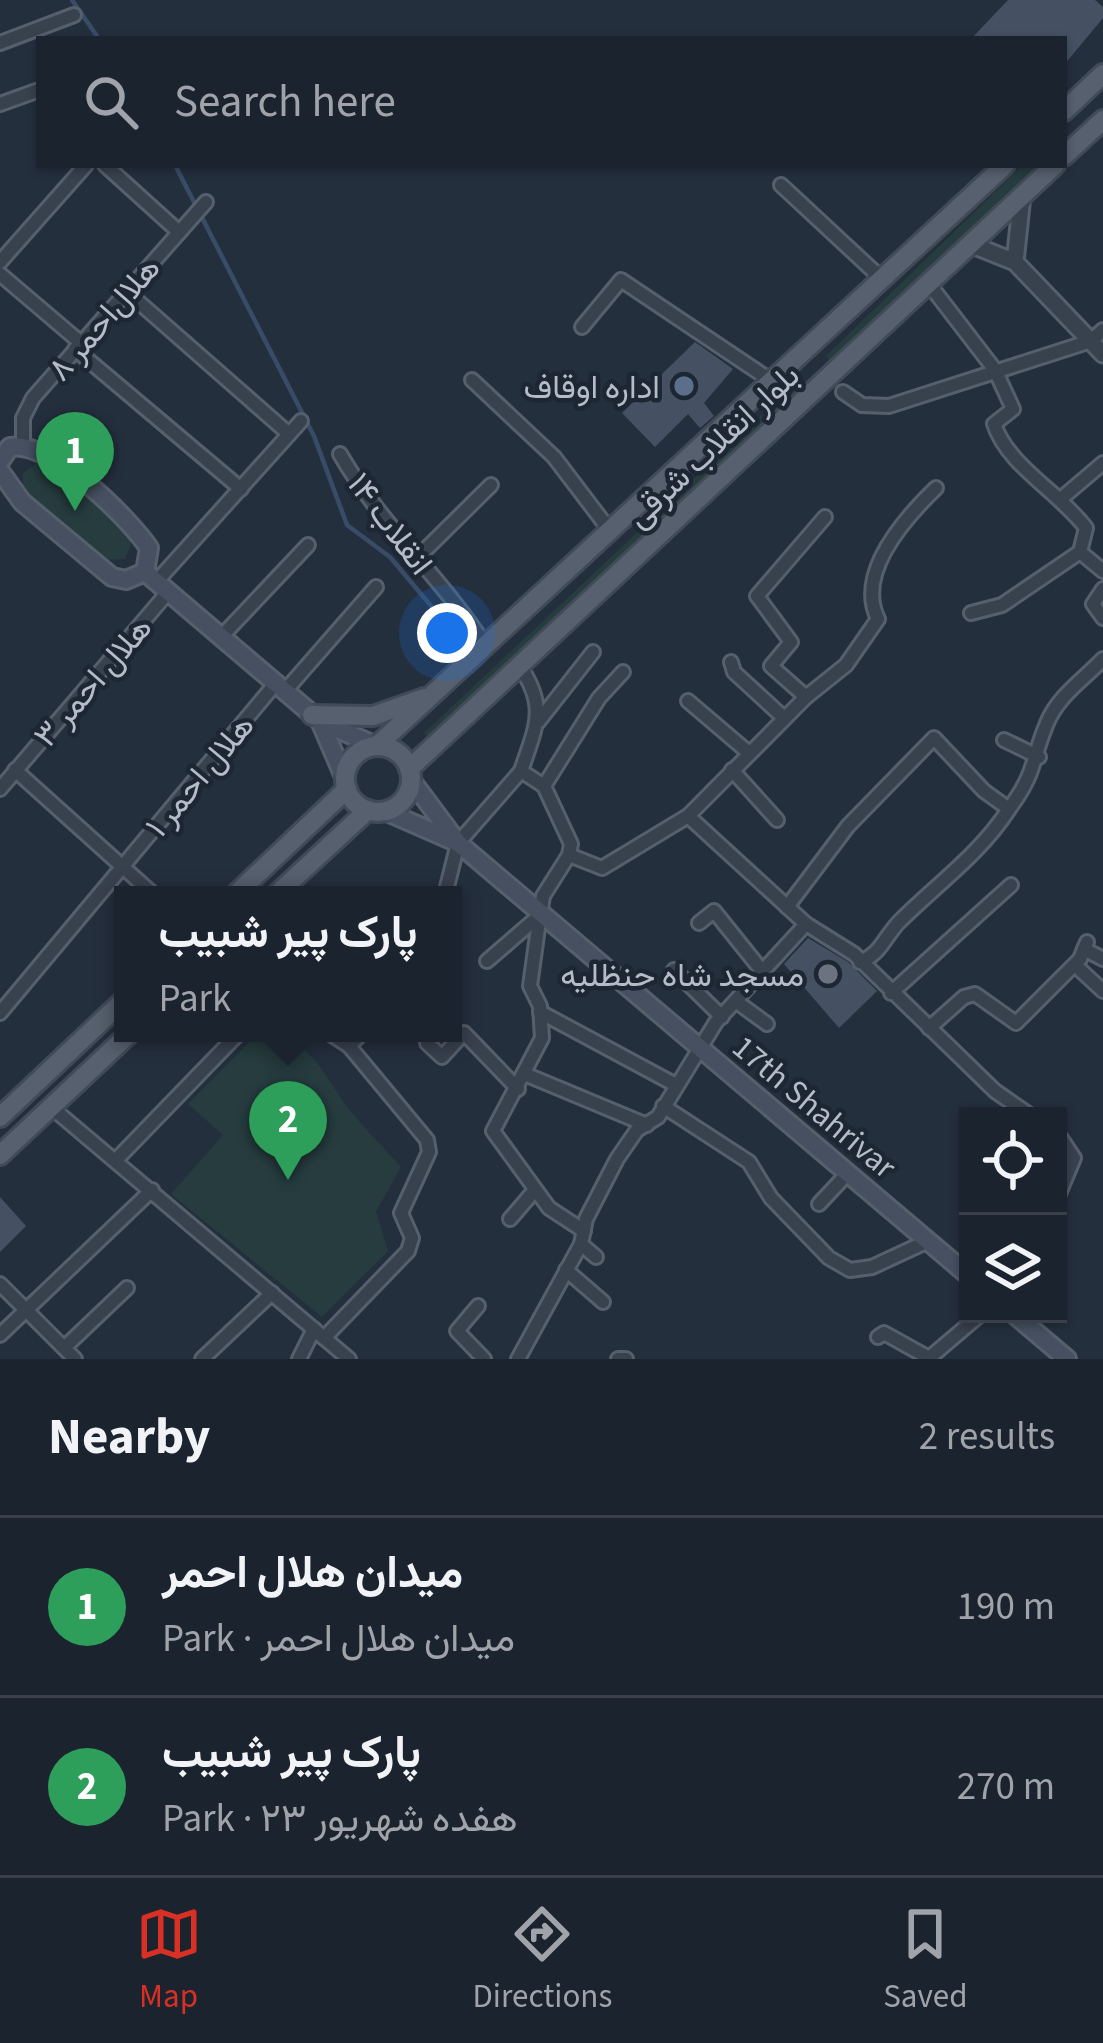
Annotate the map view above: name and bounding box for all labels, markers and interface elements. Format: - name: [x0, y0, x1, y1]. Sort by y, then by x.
- search box: [36, 36, 1067, 168]
- icon: search: [78, 69, 144, 135]
- text: Search here: [174, 70, 396, 134]
- street label: هلال‌احمر ۸: [37, 246, 172, 392]
- street label: بلوار انقلاب شرقی: [616, 353, 810, 539]
- place label: اداره اوقاف: [524, 364, 660, 411]
- marker: اداره اوقاف: [671, 373, 697, 399]
- pin: 1: [36, 412, 114, 511]
- street label: انقلاب ۱۴: [336, 463, 444, 585]
- your location: [417, 603, 477, 663]
- street label: هلال احمر ۳: [23, 606, 163, 758]
- street label: هلال احمر ۱: [135, 704, 266, 848]
- popup: [114, 886, 462, 1042]
- text: پارک پیر شبیب: [158, 901, 418, 965]
- place label: مسجد شاه حنظلیه: [560, 952, 804, 999]
- marker: مسجد شاه حنظلیه: [815, 961, 841, 987]
- text: Park: [158, 971, 231, 1027]
- street label: 17th Shahrivar: [722, 1025, 907, 1190]
- pin: 2: [249, 1081, 327, 1180]
- map controls: [959, 1107, 1067, 1323]
- button: locate: [959, 1107, 1067, 1215]
- button: layers: [959, 1215, 1067, 1323]
- text: Nearby: [48, 1401, 210, 1473]
- text: 2 results: [919, 1409, 1055, 1465]
- text: میدان هلال احمر: [162, 1541, 463, 1605]
- text: 1: [77, 1579, 97, 1635]
- text: 190 m: [957, 1579, 1055, 1635]
- text: Park · میدان هلال احمر: [162, 1611, 515, 1667]
- text: پارک پیر شبیب: [162, 1721, 421, 1785]
- text: 2: [77, 1759, 97, 1815]
- text: 270 m: [957, 1759, 1055, 1815]
- text: Park · هفده شهریور ۲۳: [162, 1791, 518, 1847]
- tab: Map: [136, 1901, 202, 2020]
- tab: Directions: [473, 1901, 612, 2020]
- tab: Saved: [883, 1901, 967, 2020]

